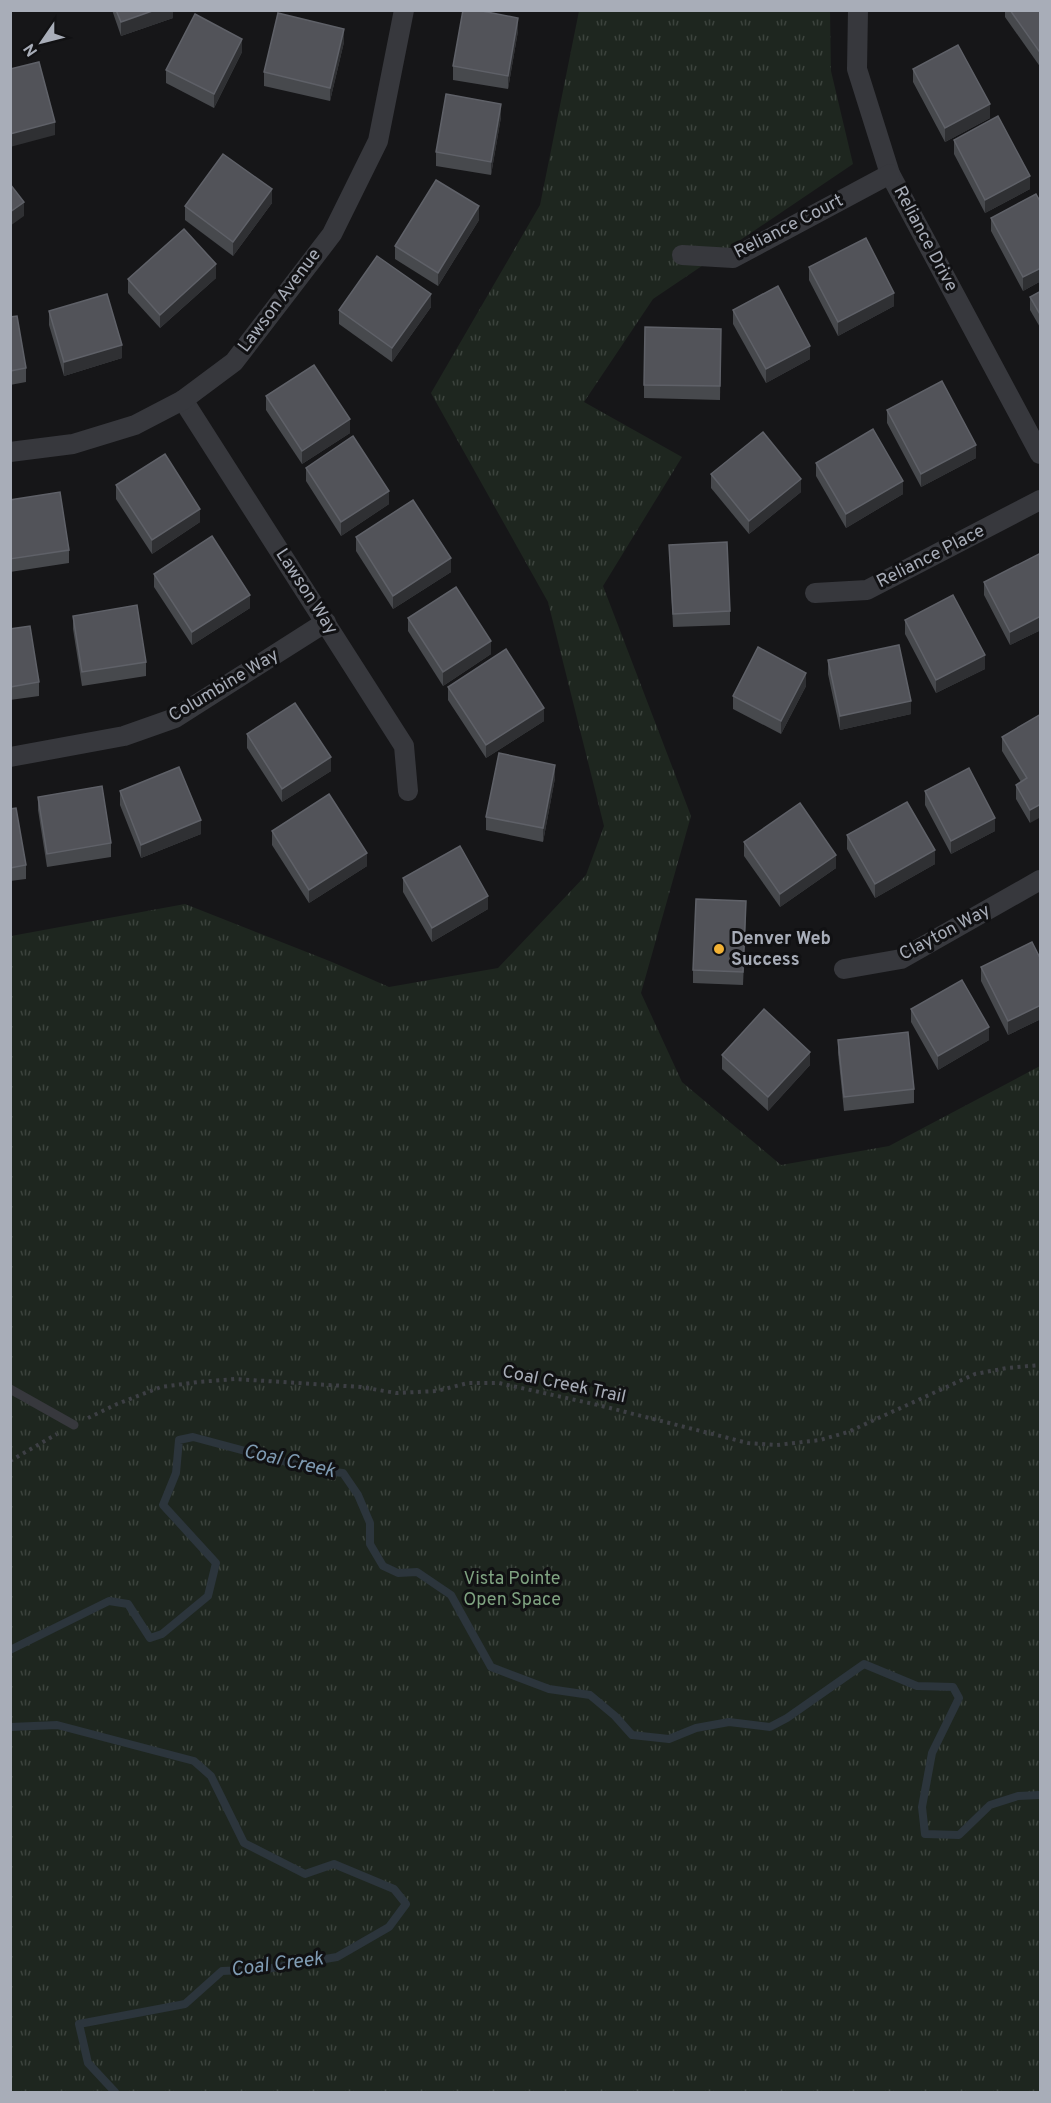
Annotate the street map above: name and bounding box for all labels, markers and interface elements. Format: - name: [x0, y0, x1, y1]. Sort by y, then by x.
- north arrow: [12, 12, 72, 72]
- text: N: [20, 39, 43, 60]
- street label: Reliance Drive: [888, 182, 962, 296]
- street label: Reliance Court: [730, 190, 848, 264]
- street label: Lawson Avenue: [233, 244, 327, 358]
- street label: Reliance Place: [873, 520, 989, 594]
- street label: Lawson Way: [270, 545, 342, 639]
- street label: Columbine Way: [165, 644, 283, 728]
- street label: Clayton Way: [896, 899, 994, 967]
- place label: Denver Web Success: [731, 928, 831, 972]
- marker: Denver Web Success: [712, 942, 726, 956]
- street label: Coal Creek Trail: [500, 1361, 628, 1409]
- water label: Coal Creek: [241, 1439, 338, 1485]
- park label: Vista Pointe Open Space: [463, 1568, 561, 1612]
- water label: Coal Creek: [229, 1946, 326, 1984]

